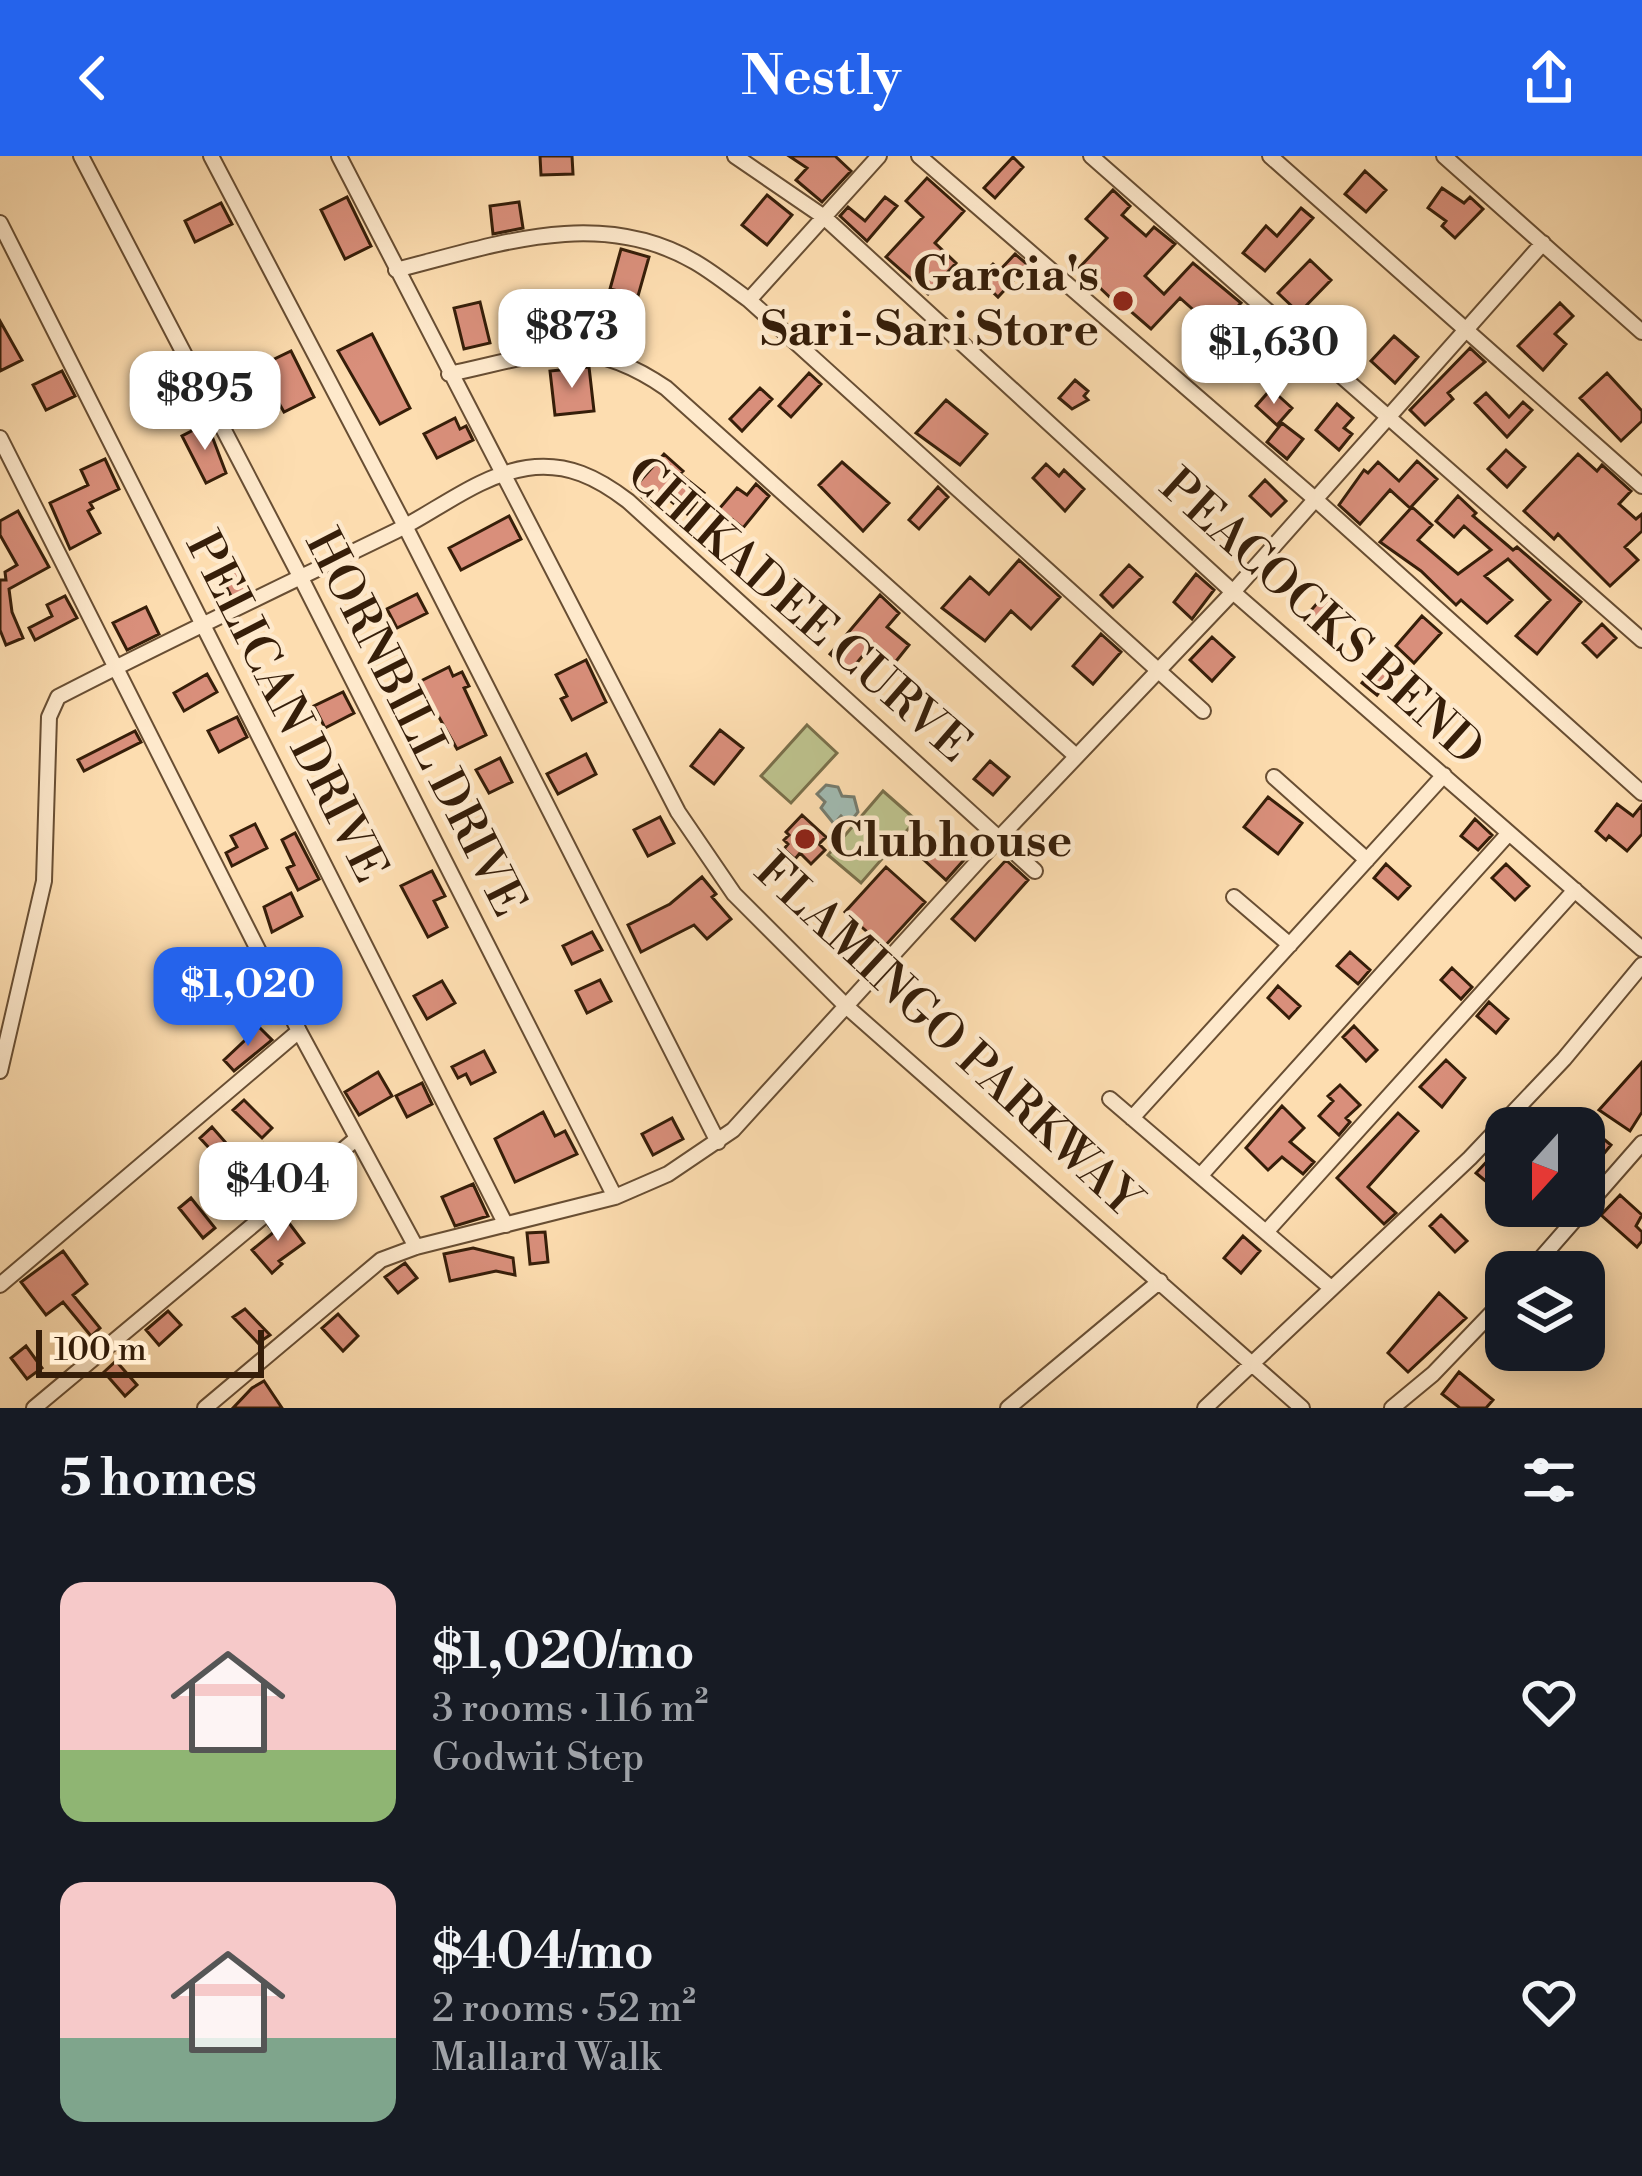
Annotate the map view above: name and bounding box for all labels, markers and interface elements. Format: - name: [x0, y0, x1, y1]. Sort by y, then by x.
- text: Nestly: [741, 44, 901, 112]
- icon: back: [60, 45, 126, 111]
- icon: share: [1516, 45, 1582, 111]
- place label: Garcia's Sari-Sari Store: [760, 246, 1099, 361]
- marker: Garcia's Sari-Sari Store: [1110, 288, 1136, 314]
- pin: $873: [501, 289, 643, 391]
- text: $873: [525, 303, 619, 352]
- pin: $1,630: [1176, 305, 1372, 407]
- text: $1,630: [1209, 319, 1339, 368]
- pin: $895: [134, 351, 276, 453]
- text: $895: [157, 365, 253, 414]
- street label: CHIKADEE CURVE: [614, 444, 982, 776]
- street label: PEACOCKS BEND: [1147, 457, 1495, 779]
- street label: HORNBILL DRIVE: [291, 520, 538, 927]
- street label: PELICAN DRIVE: [171, 522, 399, 892]
- place label: Clubhouse: [829, 812, 1072, 872]
- marker: Clubhouse: [792, 826, 818, 852]
- street label: FLAMINGO PARKWAY: [742, 842, 1154, 1232]
- pin: $1,020: [150, 947, 346, 1049]
- text: $1,020: [181, 961, 315, 1010]
- north arrow: [1485, 1107, 1605, 1227]
- map controls: [1485, 1107, 1605, 1371]
- pin: $404: [207, 1142, 349, 1244]
- text: $404: [226, 1156, 330, 1205]
- button: layers: [1485, 1251, 1605, 1371]
- scale bar: [36, 1324, 264, 1377]
- text: 100 m: [54, 1330, 147, 1371]
- icon: filters: [1516, 1447, 1582, 1513]
- text: 5 homes: [60, 1448, 257, 1512]
- text: $1,020/mo: [432, 1621, 695, 1685]
- icon: home: [156, 1630, 300, 1774]
- icon: heart: [1516, 1669, 1582, 1735]
- text: 3 rooms · 116 m²: [432, 1685, 709, 1734]
- text: Godwit Step: [432, 1734, 644, 1783]
- text: $404/mo: [432, 1921, 654, 1985]
- icon: home: [156, 1930, 300, 2074]
- icon: heart: [1516, 1969, 1582, 2035]
- text: 2 rooms · 52 m²: [432, 1985, 696, 2034]
- text: Mallard Walk: [432, 2034, 660, 2083]

